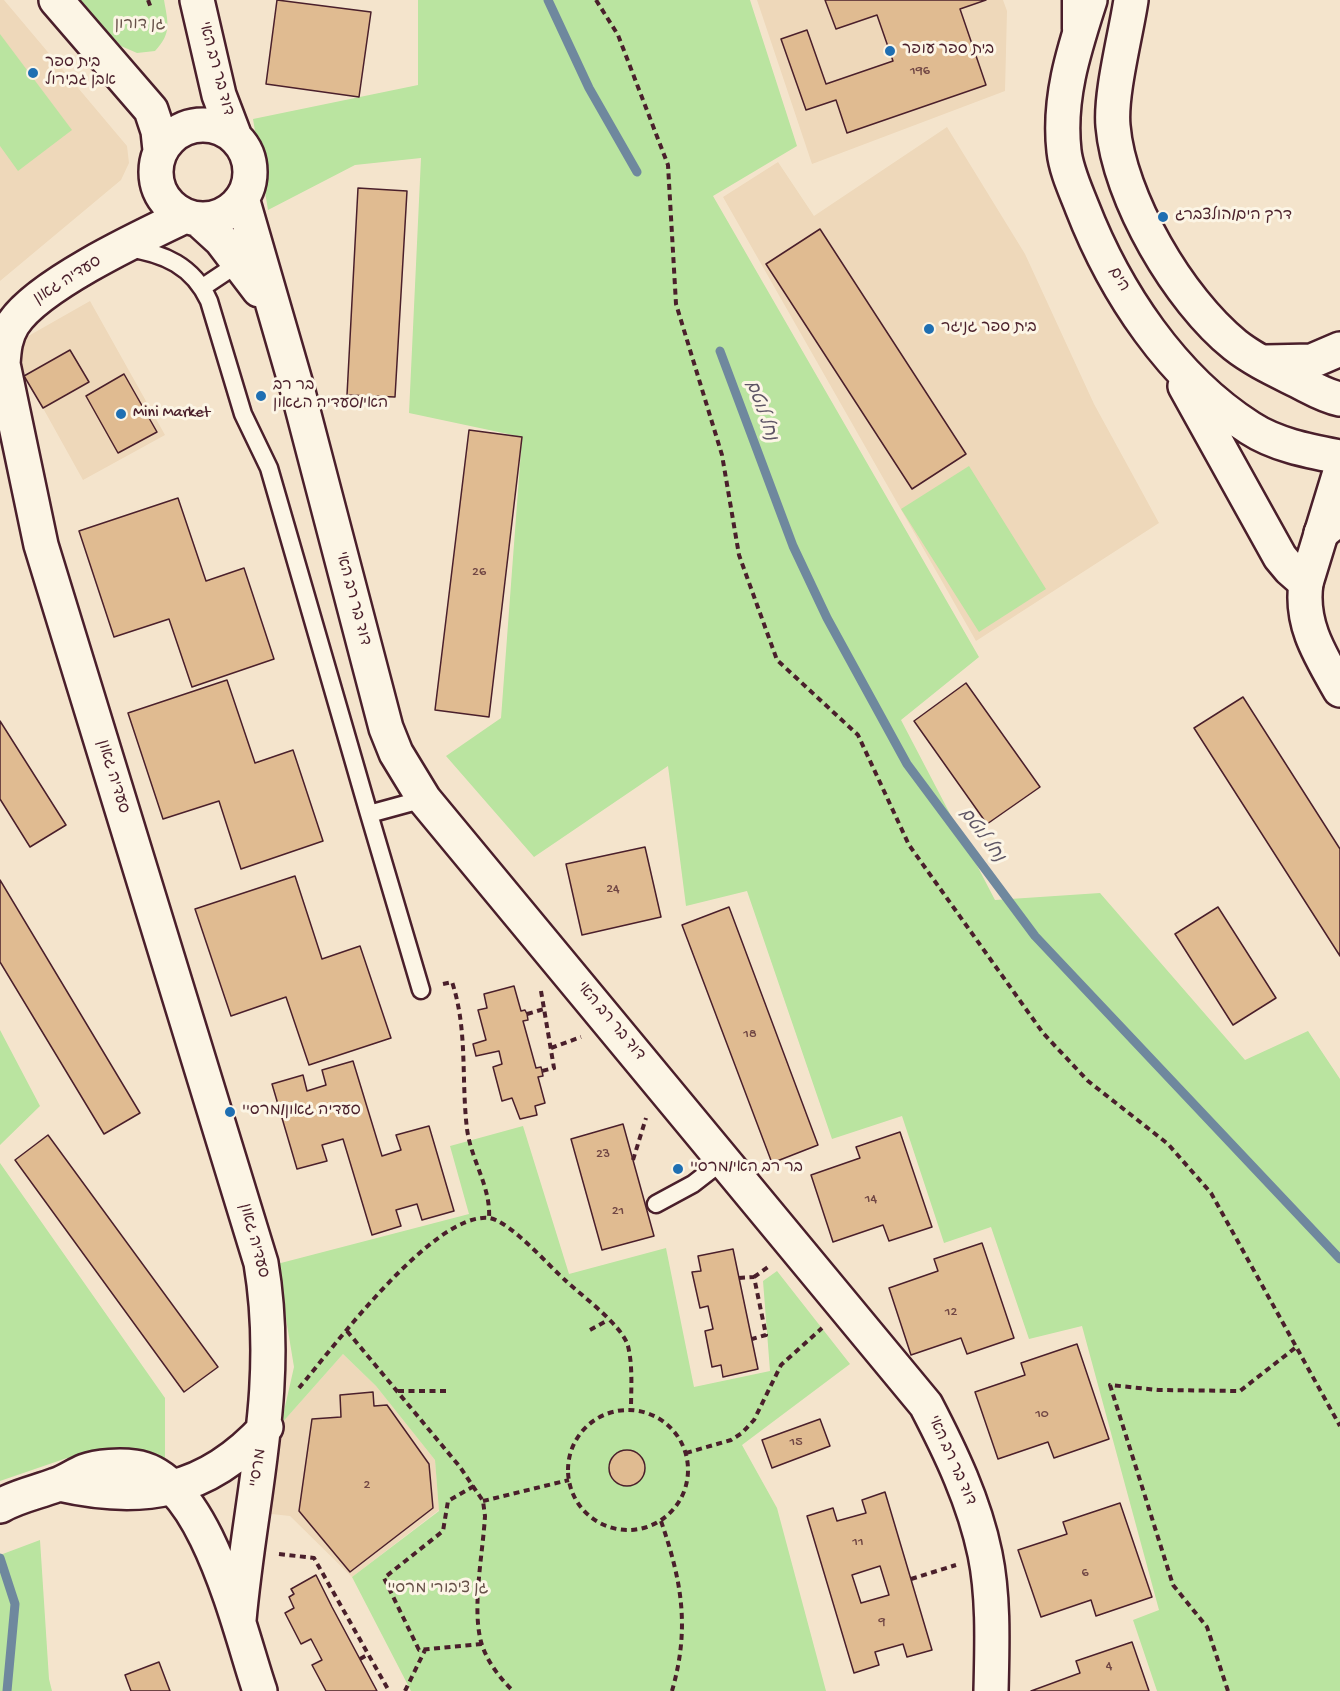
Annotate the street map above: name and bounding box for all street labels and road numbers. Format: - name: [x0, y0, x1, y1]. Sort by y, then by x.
- street label: דוד בר רב האי: [193, 20, 237, 118]
- street label: סעדיה גאון: [31, 253, 105, 309]
- street label: הים: [1103, 264, 1133, 296]
- street label: דוד בר רב האי: [330, 550, 374, 648]
- street label: סעדיה גאון: [92, 738, 132, 816]
- street label: דוד בר רב האי: [572, 979, 648, 1065]
- street label: סעדיה גאון: [234, 1202, 272, 1280]
- street label: דוד בר רב האי: [923, 1413, 979, 1509]
- street label: מרסיי: [246, 1447, 272, 1489]

